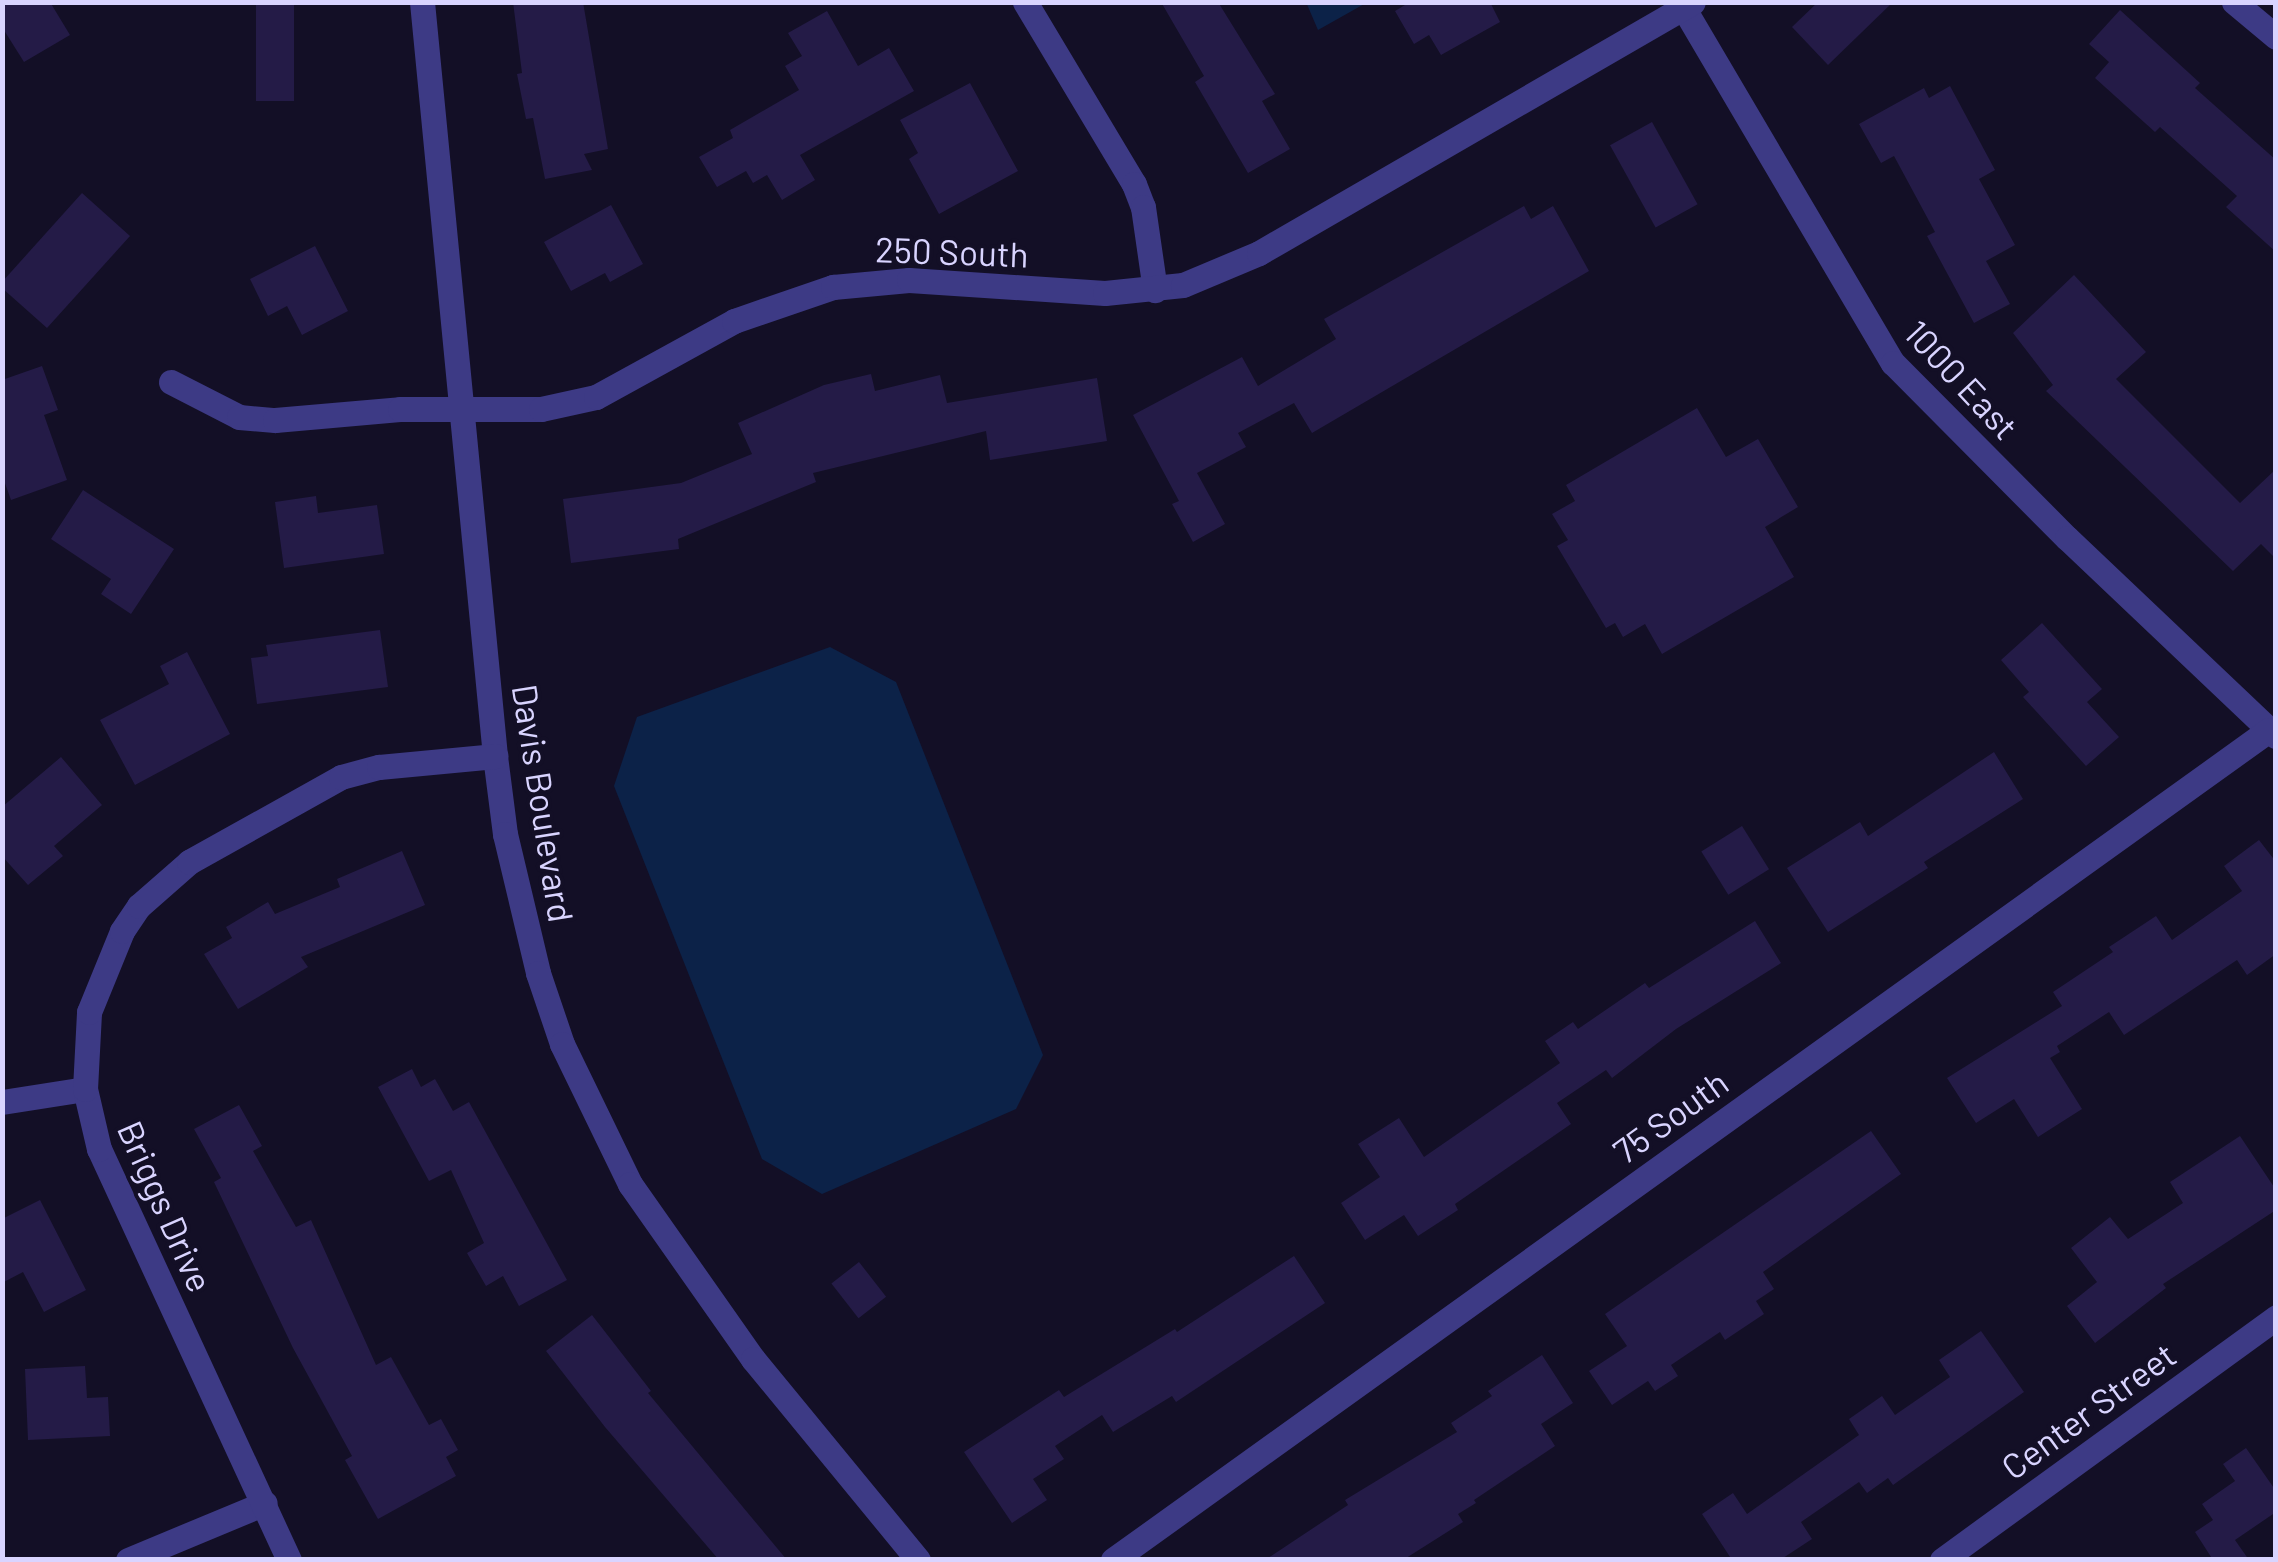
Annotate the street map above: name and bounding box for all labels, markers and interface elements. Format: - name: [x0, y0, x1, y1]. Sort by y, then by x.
- street label: 250 South: [875, 227, 1029, 275]
- street label: 1000 East: [1896, 311, 2028, 447]
- street label: Davis Boulevard: [504, 681, 584, 925]
- street label: 75 South: [1604, 1060, 1736, 1172]
- street label: Briggs Drive: [110, 1114, 222, 1298]
- street label: Center Street: [1993, 1333, 2183, 1487]

